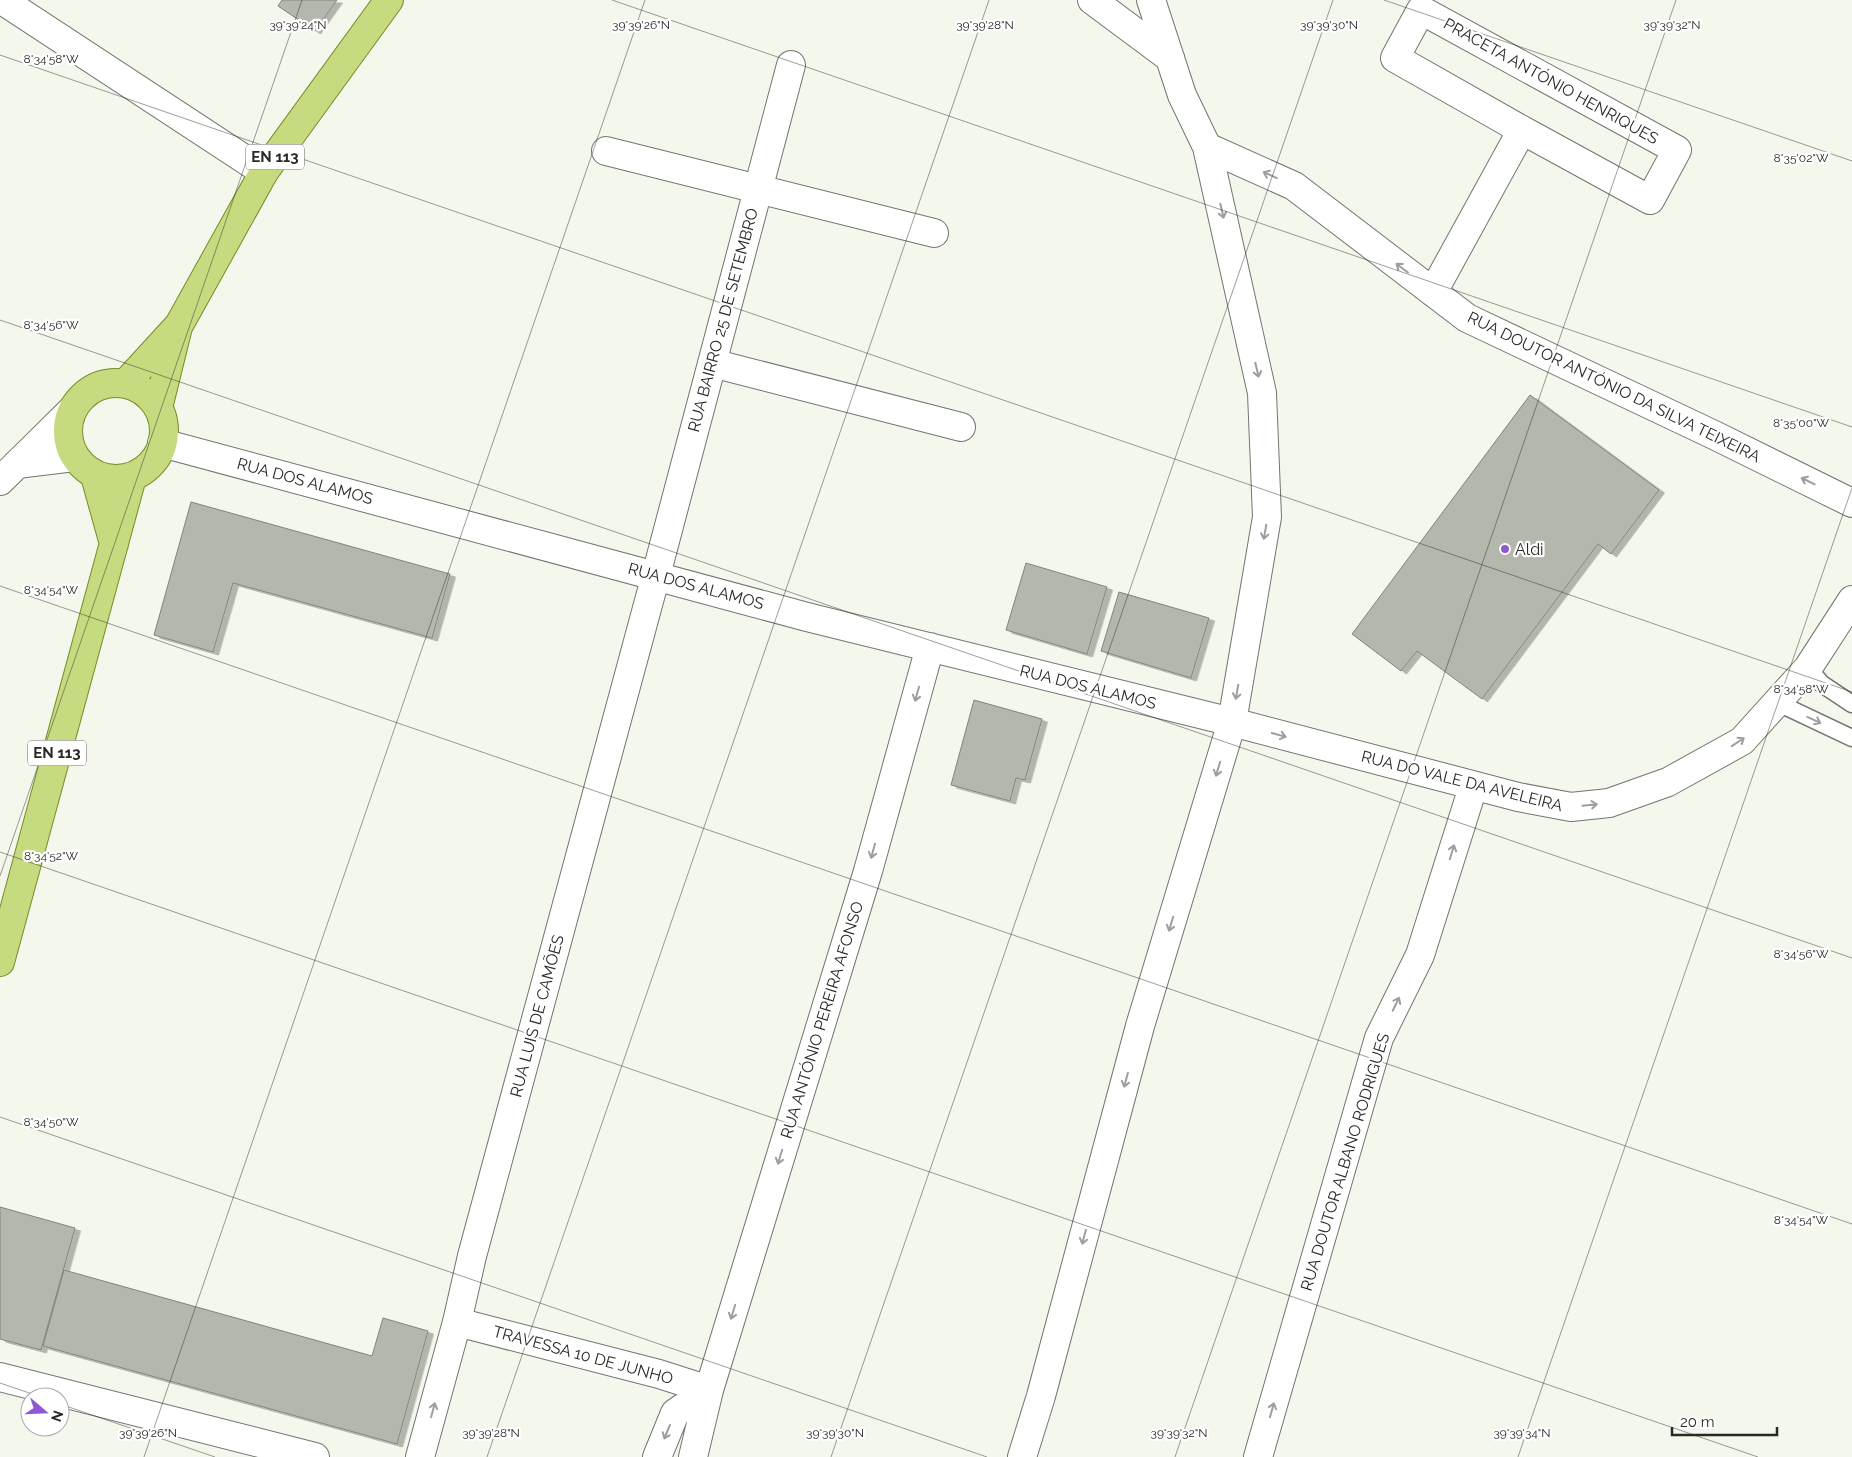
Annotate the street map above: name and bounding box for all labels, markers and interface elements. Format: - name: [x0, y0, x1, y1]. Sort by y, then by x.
- street label: PRACETA ANTÓNIO HENRIQUES: [1440, 13, 1663, 148]
- text: 39°39'24"N: [269, 18, 327, 32]
- text: 39°39'26"N: [612, 18, 670, 32]
- text: 39°39'28"N: [956, 18, 1014, 32]
- text: 39°39'30"N: [1300, 18, 1358, 32]
- text: 39°39'32"N: [1644, 18, 1700, 32]
- text: 8°34'58"W: [24, 52, 79, 66]
- road number: EN 113: [246, 144, 304, 170]
- text: 8°35'02"W: [1774, 151, 1829, 165]
- one-way arrow: [1263, 170, 1278, 179]
- one-way arrow: [1218, 203, 1227, 219]
- street label: RUA BAIRRO 25 DE SETEMBRO: [684, 206, 762, 434]
- one-way arrow: [1396, 263, 1409, 274]
- street label: RUA DOUTOR ANTÓNIO DA SILVA TEIXEIRA: [1464, 307, 1764, 467]
- text: 8°34'56"W: [24, 318, 79, 332]
- one-way arrow: [1253, 361, 1262, 377]
- text: 8°35'00"W: [1773, 416, 1829, 430]
- street label: RUA DOS ALAMOS: [235, 454, 375, 508]
- one-way arrow: [1801, 476, 1816, 485]
- one-way arrow: [1259, 523, 1269, 539]
- place label: Aldi: [1515, 540, 1544, 559]
- marker: Aldi: [1499, 543, 1511, 555]
- street label: RUA DOS ALAMOS: [626, 559, 766, 613]
- text: 8°34'54"W: [24, 583, 79, 597]
- street label: RUA DOS ALAMOS: [1018, 661, 1158, 713]
- text: 8°34'58"W: [1774, 682, 1829, 696]
- one-way arrow: [1231, 683, 1241, 699]
- one-way arrow: [911, 686, 921, 702]
- one-way arrow: [1806, 715, 1821, 725]
- one-way arrow: [1270, 730, 1286, 740]
- one-way arrow: [1731, 737, 1745, 748]
- road number: EN 113: [28, 740, 86, 766]
- street label: RUA DO VALE DA AVELEIRA: [1359, 747, 1565, 815]
- one-way arrow: [1212, 760, 1222, 776]
- one-way arrow: [1581, 800, 1597, 810]
- one-way arrow: [868, 842, 877, 858]
- one-way arrow: [1448, 845, 1458, 861]
- text: 8°34'52"W: [24, 849, 78, 863]
- street label: RUA ANTÓNIO PEREIRA AFONSO: [776, 899, 867, 1141]
- one-way arrow: [1165, 916, 1175, 932]
- street label: RUA LUIS DE CAMÕES: [505, 932, 568, 1099]
- text: 8°34'56"W: [1774, 947, 1829, 961]
- one-way arrow: [1392, 997, 1401, 1012]
- street label: RUA DOUTOR ALBANO RODRIGUES: [1297, 1031, 1393, 1293]
- one-way arrow: [1120, 1072, 1130, 1088]
- text: 8°34'50"W: [23, 1115, 79, 1129]
- one-way arrow: [775, 1149, 785, 1165]
- text: 8°34'54"W: [1774, 1213, 1829, 1227]
- one-way arrow: [1078, 1229, 1088, 1245]
- one-way arrow: [727, 1304, 737, 1320]
- street label: TRAVESSA 10 DE JUNHO: [491, 1322, 675, 1388]
- north arrow: [20, 1387, 70, 1437]
- one-way arrow: [429, 1402, 439, 1418]
- one-way arrow: [1267, 1403, 1277, 1419]
- scale bar: [1672, 1404, 1777, 1436]
- text: N: [48, 1409, 67, 1424]
- text: 20 m: [1680, 1413, 1715, 1431]
- one-way arrow: [662, 1424, 672, 1439]
- text: 39°39'26"N: [119, 1426, 177, 1440]
- text: 39°39'28"N: [462, 1426, 520, 1440]
- text: 39°39'30"N: [806, 1426, 864, 1440]
- text: 39°39'32"N: [1151, 1426, 1207, 1440]
- text: 39°39'34"N: [1493, 1426, 1551, 1440]

